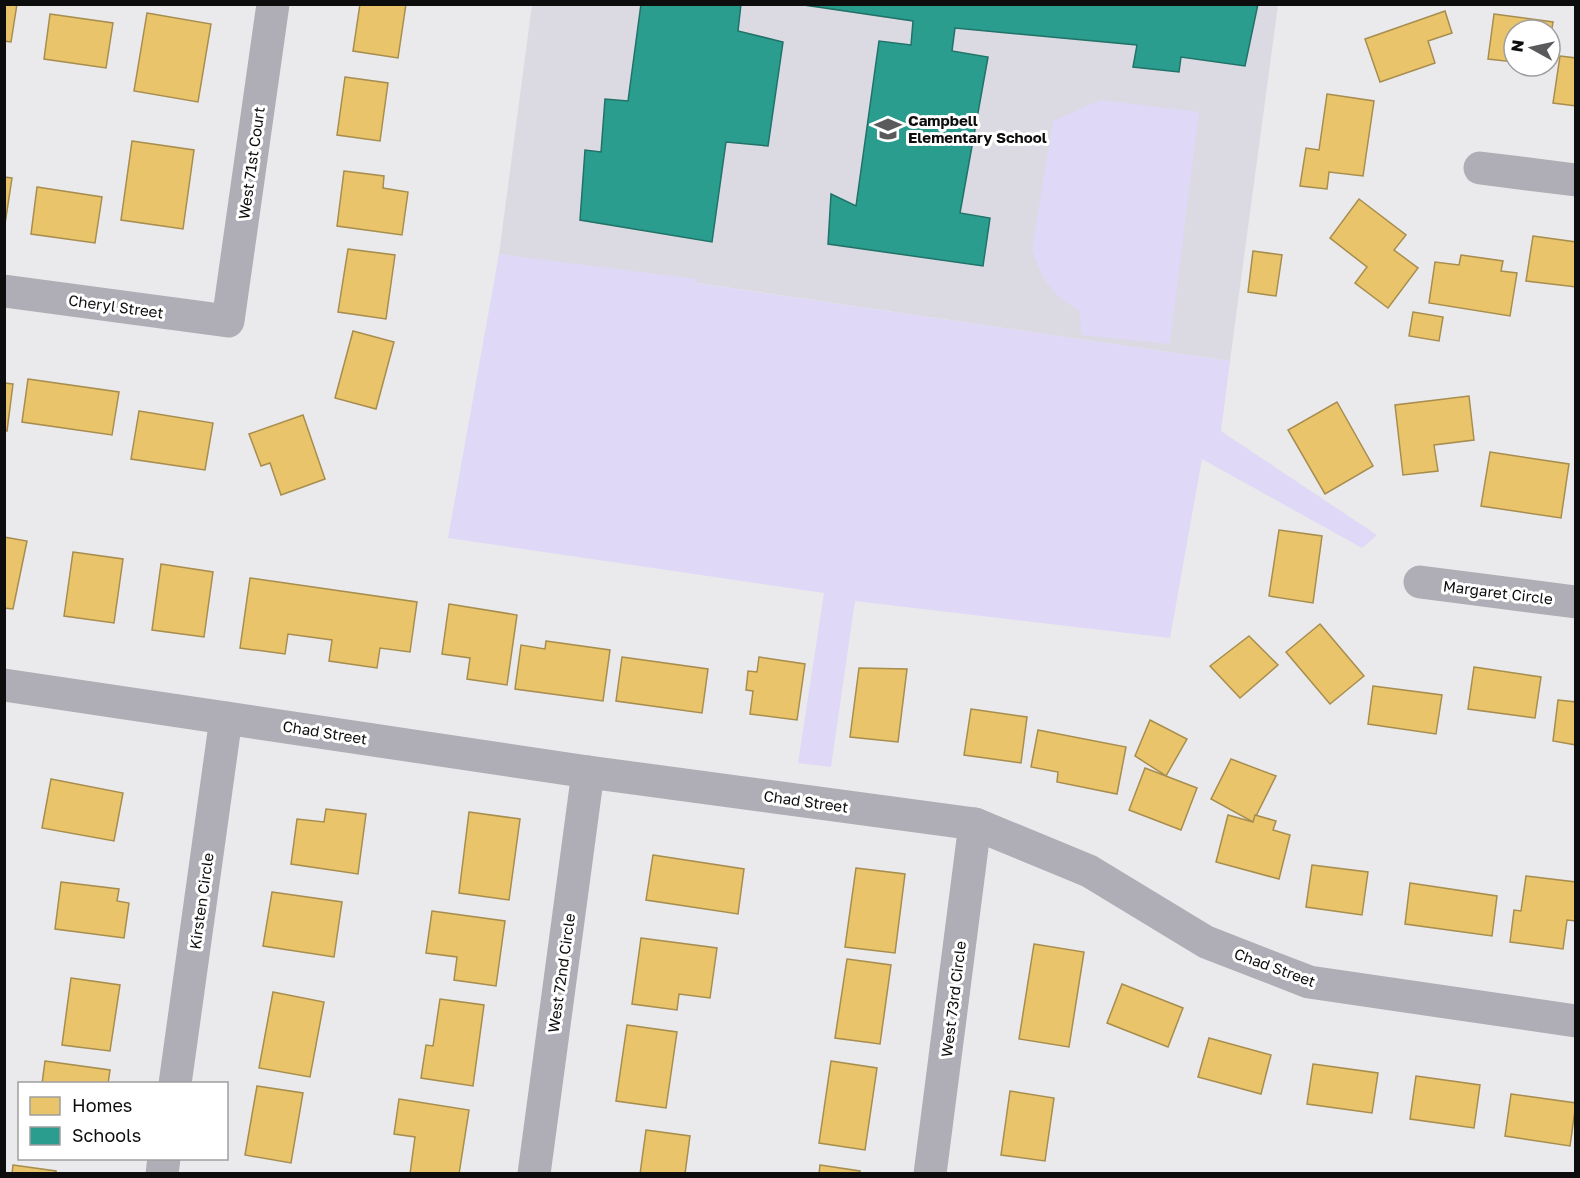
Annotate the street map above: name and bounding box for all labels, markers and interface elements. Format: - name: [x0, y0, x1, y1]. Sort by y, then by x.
- north arrow: [1502, 18, 1562, 78]
- text: N: [1506, 38, 1528, 53]
- street label: West 71st Court: [234, 106, 268, 220]
- place label: Campbell Elementary School: [908, 111, 1047, 146]
- school or university icon: Campbell Elementary School: [873, 114, 903, 144]
- street label: Cheryl Street: [67, 290, 165, 322]
- street label: Margaret Circle: [1442, 576, 1554, 608]
- street label: Chad Street: [281, 716, 369, 748]
- street label: Chad Street: [763, 786, 849, 816]
- street label: Kirsten Circle: [185, 851, 217, 950]
- street label: West 72nd Circle: [544, 912, 578, 1034]
- street label: West 73rd Circle: [937, 940, 969, 1058]
- street label: Chad Street: [1232, 944, 1318, 990]
- legend: [18, 1082, 228, 1160]
- text: Homes: [72, 1094, 132, 1116]
- text: Schools: [72, 1124, 141, 1146]

